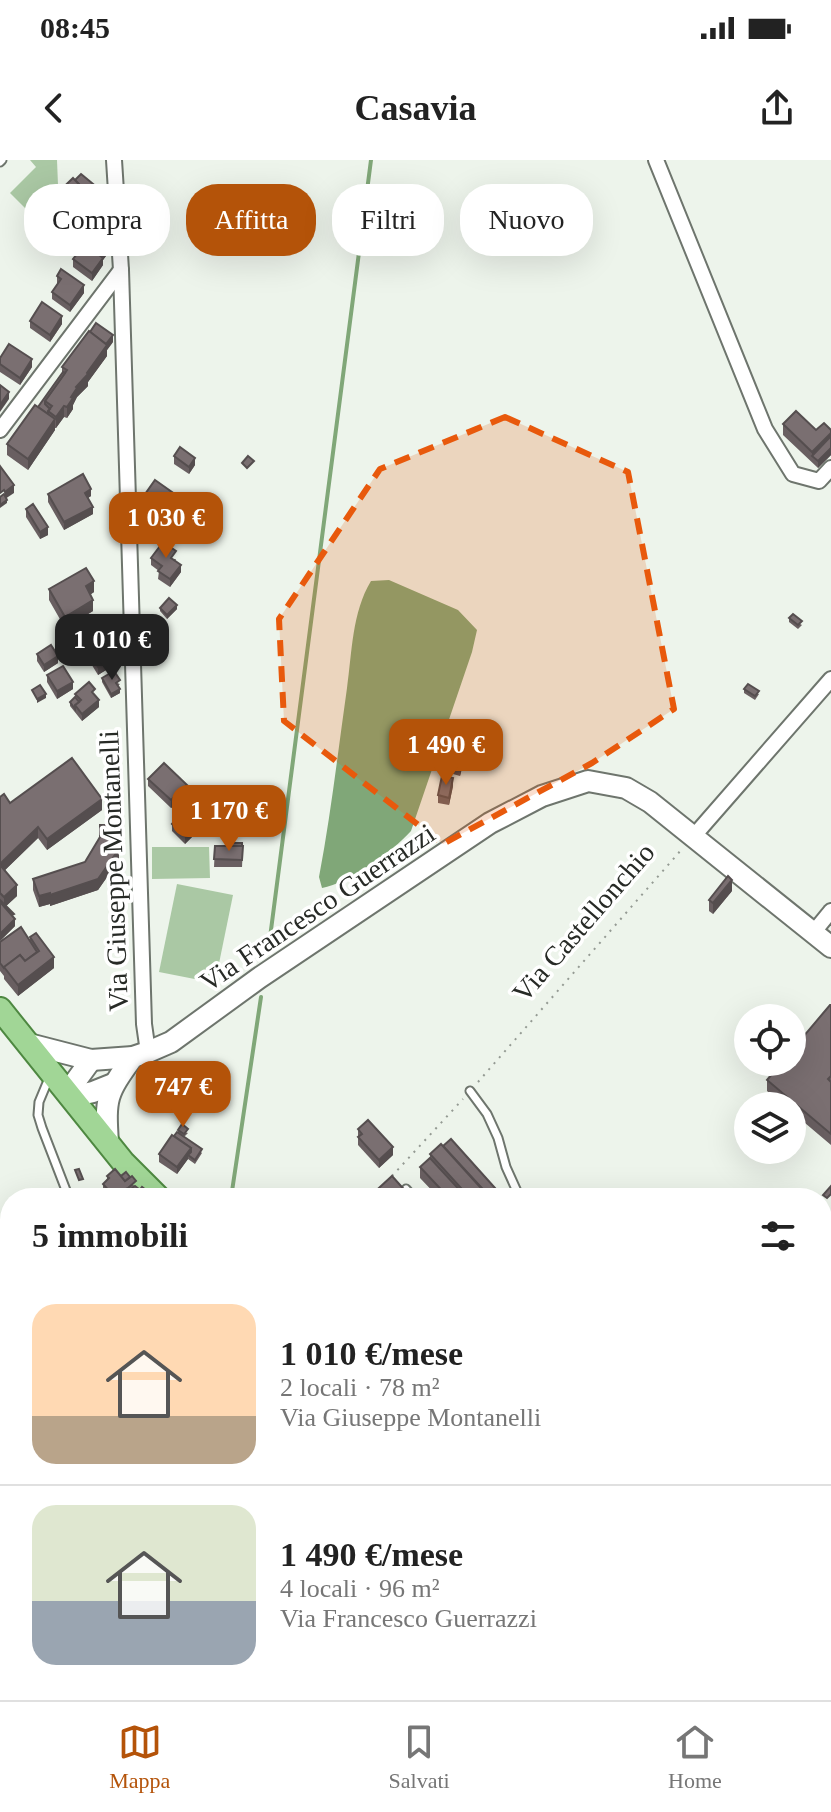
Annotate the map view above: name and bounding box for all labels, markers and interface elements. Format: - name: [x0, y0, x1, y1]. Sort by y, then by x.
- text: 08:45: [40, 11, 110, 44]
- icon: back: [32, 86, 76, 130]
- icon: share: [755, 86, 799, 130]
- text: Casavia: [354, 88, 477, 128]
- chip: Compra: [24, 184, 170, 256]
- chip: Affitta: [186, 184, 316, 256]
- chip: Filtri: [332, 184, 444, 256]
- chip: Nuovo: [460, 184, 593, 256]
- pin: 1 030 €: [92, 492, 240, 560]
- text: 1 030 €: [127, 503, 205, 532]
- pin: 1 010 €: [38, 614, 186, 682]
- text: 1 010 €: [73, 625, 151, 654]
- pin: 1 490 €: [372, 719, 520, 787]
- street label: Via Giuseppe Montanelli: [93, 730, 134, 1012]
- text: 1 490 €: [407, 730, 485, 759]
- pin: 1 170 €: [155, 785, 303, 853]
- text: 1 170 €: [190, 796, 268, 825]
- street label: Via Francesco Guerrazzi: [194, 817, 441, 998]
- street label: Via Castellonchio: [506, 837, 661, 1008]
- map controls: [734, 1004, 806, 1164]
- button: locate: [734, 1004, 806, 1076]
- pin: 747 €: [127, 1061, 239, 1129]
- text: 747 €: [154, 1072, 212, 1101]
- button: layers: [734, 1092, 806, 1164]
- icon: filters: [756, 1214, 800, 1258]
- text: 5 immobili: [32, 1217, 188, 1254]
- text: 1 010 €/mese: [280, 1335, 463, 1372]
- icon: home: [96, 1336, 192, 1432]
- text: 2 locali · 78 m²: [280, 1373, 439, 1402]
- text: Via Giuseppe Montanelli: [280, 1403, 541, 1432]
- text: 1 490 €/mese: [280, 1536, 463, 1573]
- icon: home: [96, 1537, 192, 1633]
- text: 4 locali · 96 m²: [280, 1574, 439, 1603]
- text: Via Francesco Guerrazzi: [280, 1604, 537, 1633]
- tab: Mappa: [109, 1720, 170, 1794]
- tab: Salvati: [389, 1720, 450, 1794]
- tab: Home: [668, 1720, 722, 1794]

